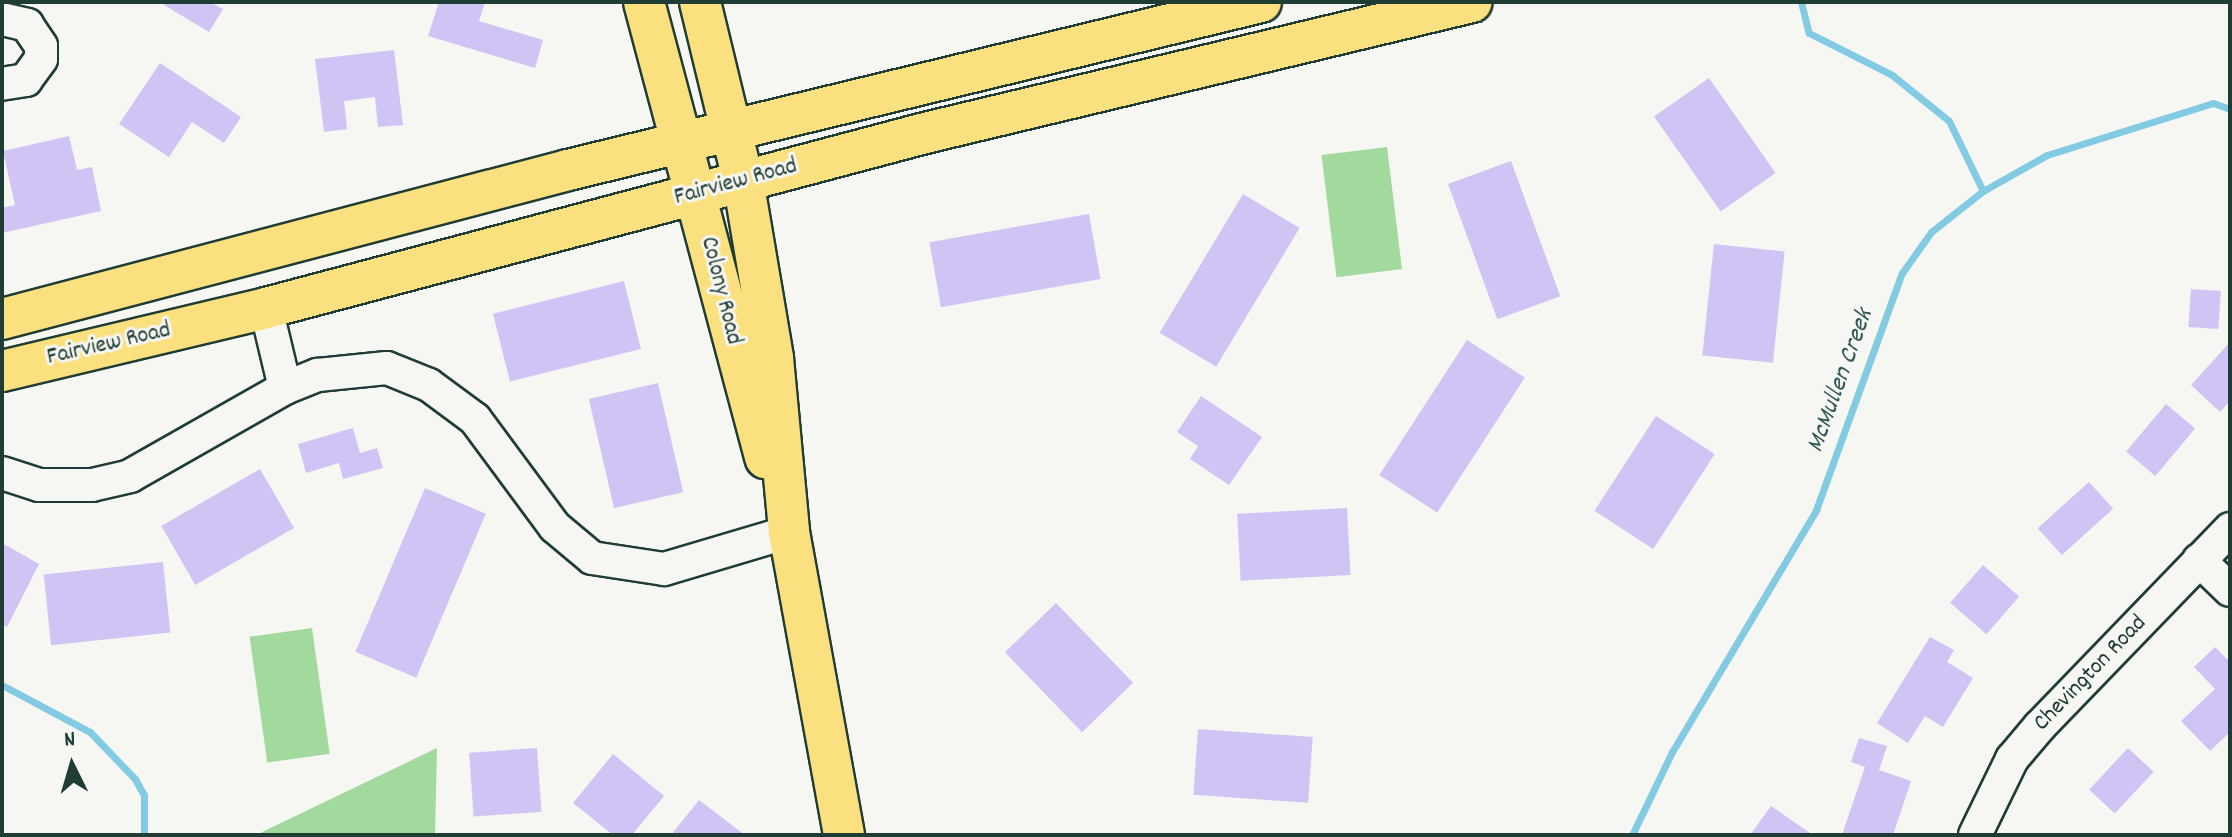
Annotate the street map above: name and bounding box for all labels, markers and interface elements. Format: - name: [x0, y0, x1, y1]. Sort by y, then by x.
- street label: Fairview Road: [671, 153, 801, 213]
- street label: Colony Road: [693, 234, 747, 348]
- water label: McMullen Creek: [1801, 305, 1881, 457]
- street label: Fairview Road: [44, 317, 174, 373]
- street label: Chevington Road: [2028, 610, 2154, 738]
- north arrow: [32, 725, 112, 805]
- text: N: [63, 725, 77, 757]

